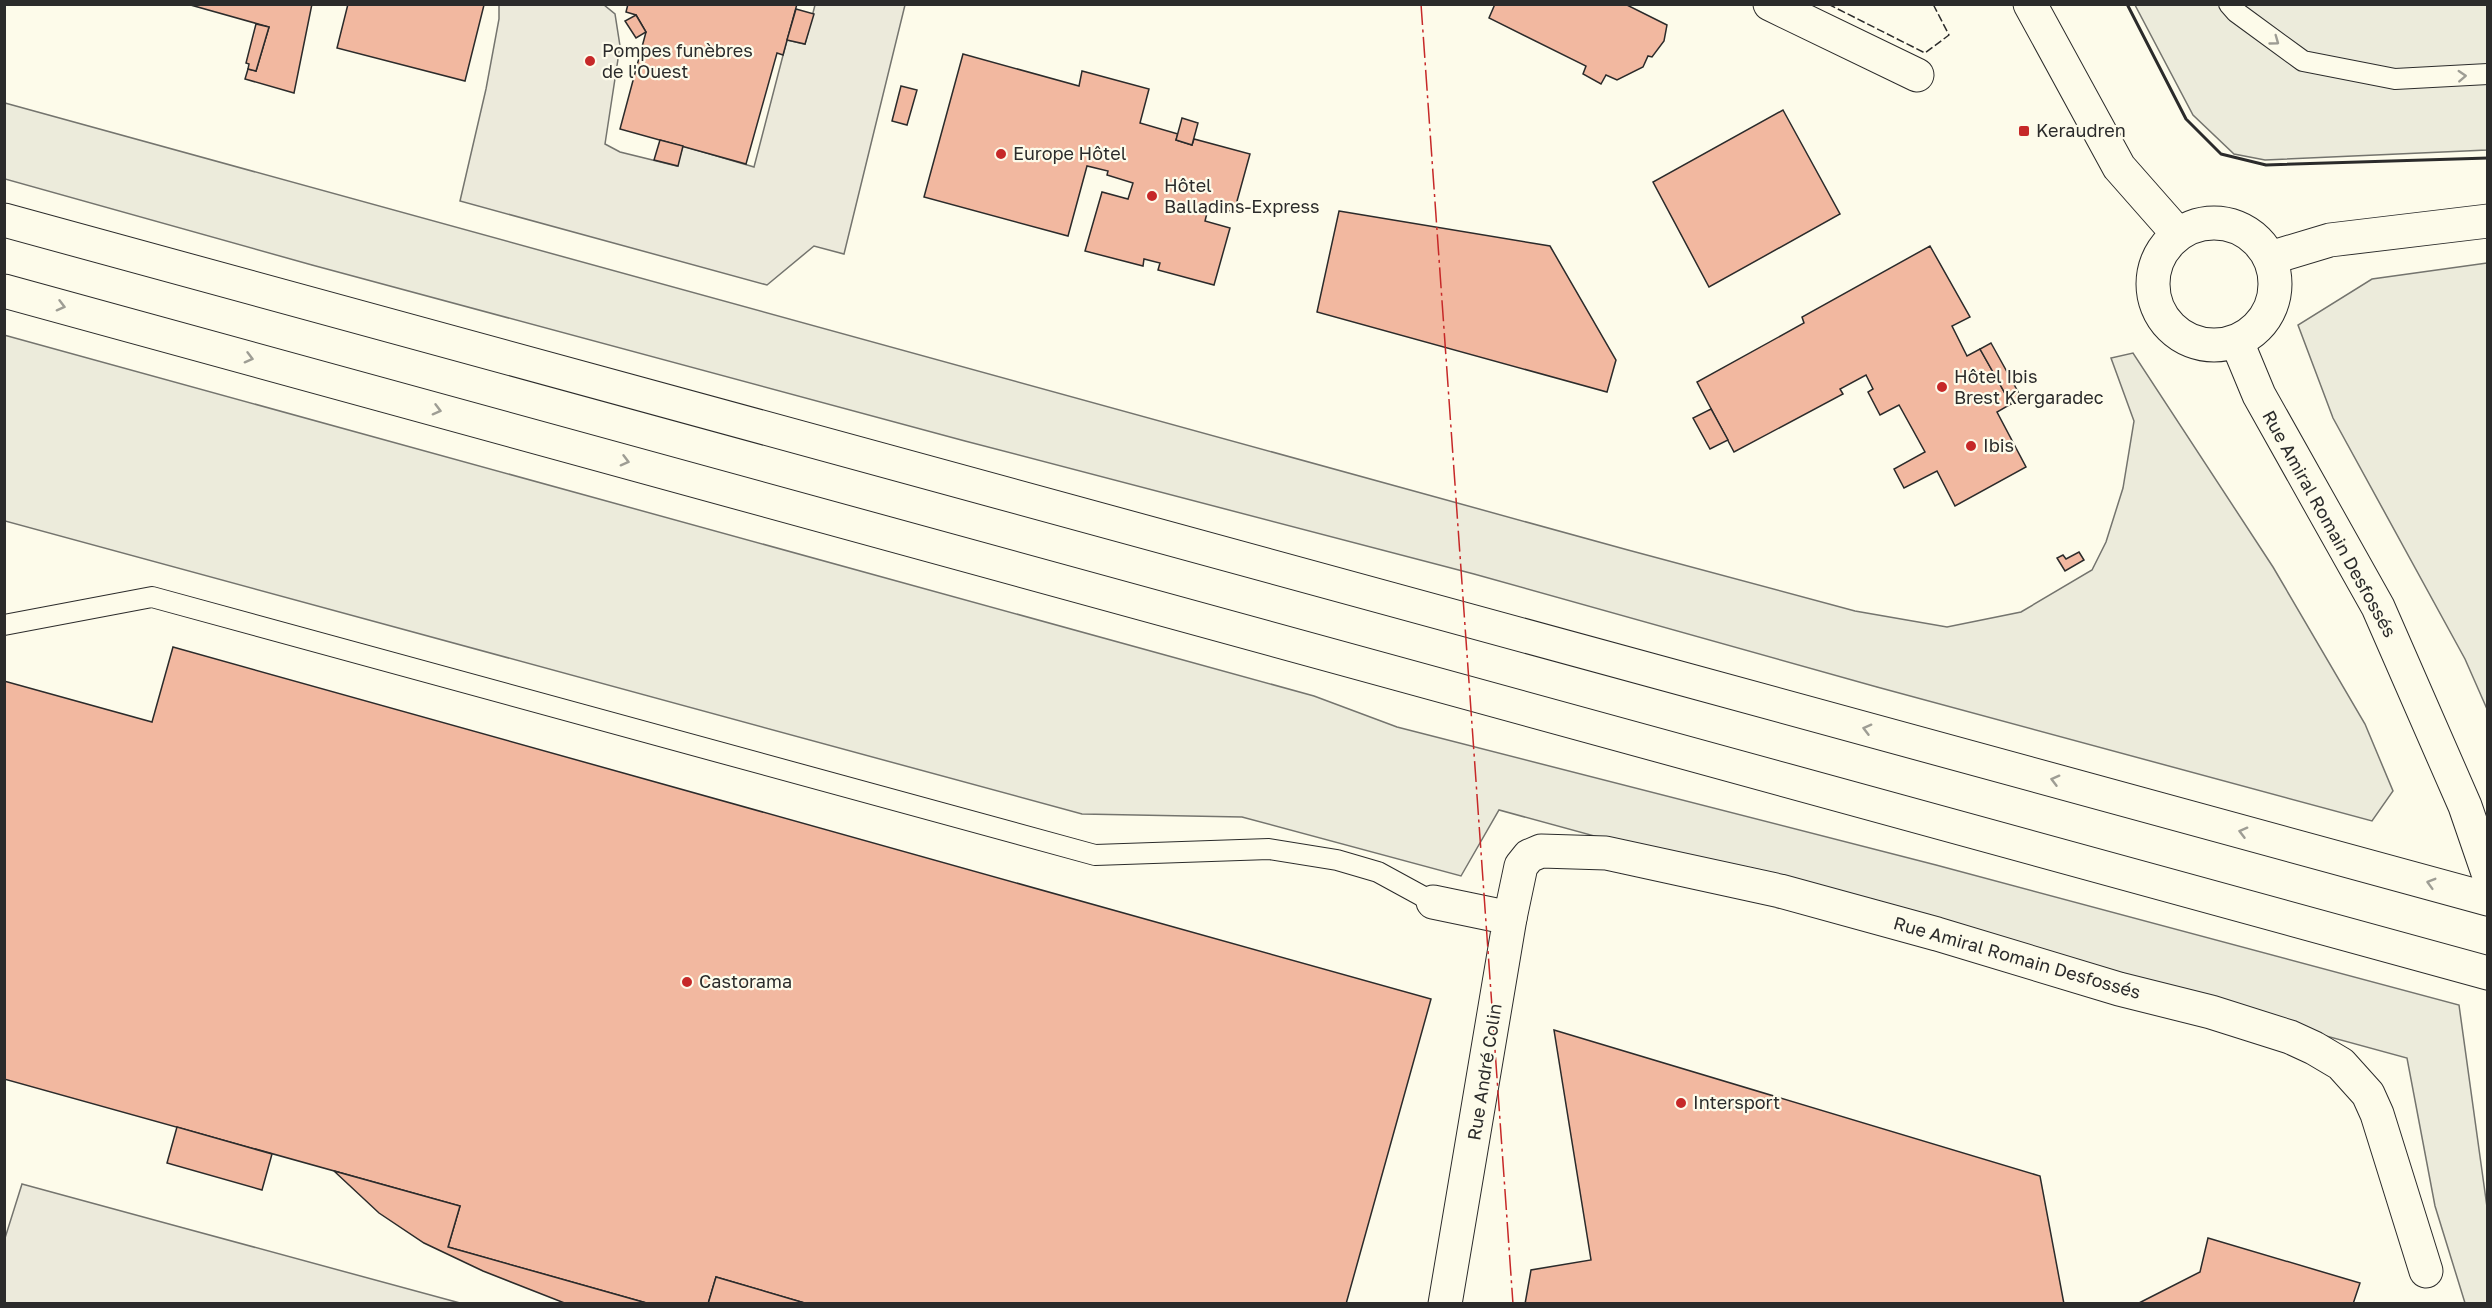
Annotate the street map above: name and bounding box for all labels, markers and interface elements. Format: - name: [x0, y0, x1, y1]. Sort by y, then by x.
- one-way arrow: [2268, 34, 2279, 45]
- place label: Pompes funèbres de l'Ouest: [602, 39, 753, 82]
- marker: Pompes funèbres de l'Ouest: [583, 54, 597, 68]
- one-way arrow: [2457, 69, 2466, 82]
- place label: Keraudren: [2036, 119, 2126, 141]
- marker: Keraudren: [2017, 124, 2031, 138]
- place label: Europe Hôtel: [1013, 142, 1127, 164]
- marker: Europe Hôtel: [994, 147, 1008, 161]
- place label: Hôtel Balladins-Express: [1164, 174, 1320, 217]
- marker: Hôtel Balladins-Express: [1145, 189, 1159, 203]
- one-way arrow: [56, 299, 66, 312]
- one-way arrow: [243, 351, 254, 363]
- place label: Hôtel Ibis Brest Kergaradec: [1954, 365, 2104, 408]
- marker: Hôtel Ibis Brest Kergaradec: [1935, 380, 1949, 394]
- one-way arrow: [432, 402, 442, 415]
- street label: Rue Amiral Romain Desfossés: [2258, 406, 2402, 641]
- place label: Ibis: [1983, 434, 2014, 456]
- marker: Ibis: [1964, 439, 1978, 453]
- one-way arrow: [620, 454, 630, 467]
- one-way arrow: [1862, 724, 1873, 736]
- one-way arrow: [2050, 775, 2060, 788]
- one-way arrow: [2238, 827, 2249, 839]
- one-way arrow: [2426, 878, 2437, 890]
- street label: Rue Amiral Romain Desfossés: [1891, 911, 2143, 1003]
- place label: Castorama: [699, 970, 792, 992]
- marker: Castorama: [680, 975, 694, 989]
- street label: Rue André Colin: [1462, 1002, 1506, 1142]
- place label: Intersport: [1693, 1091, 1780, 1113]
- marker: Intersport: [1674, 1096, 1688, 1110]

